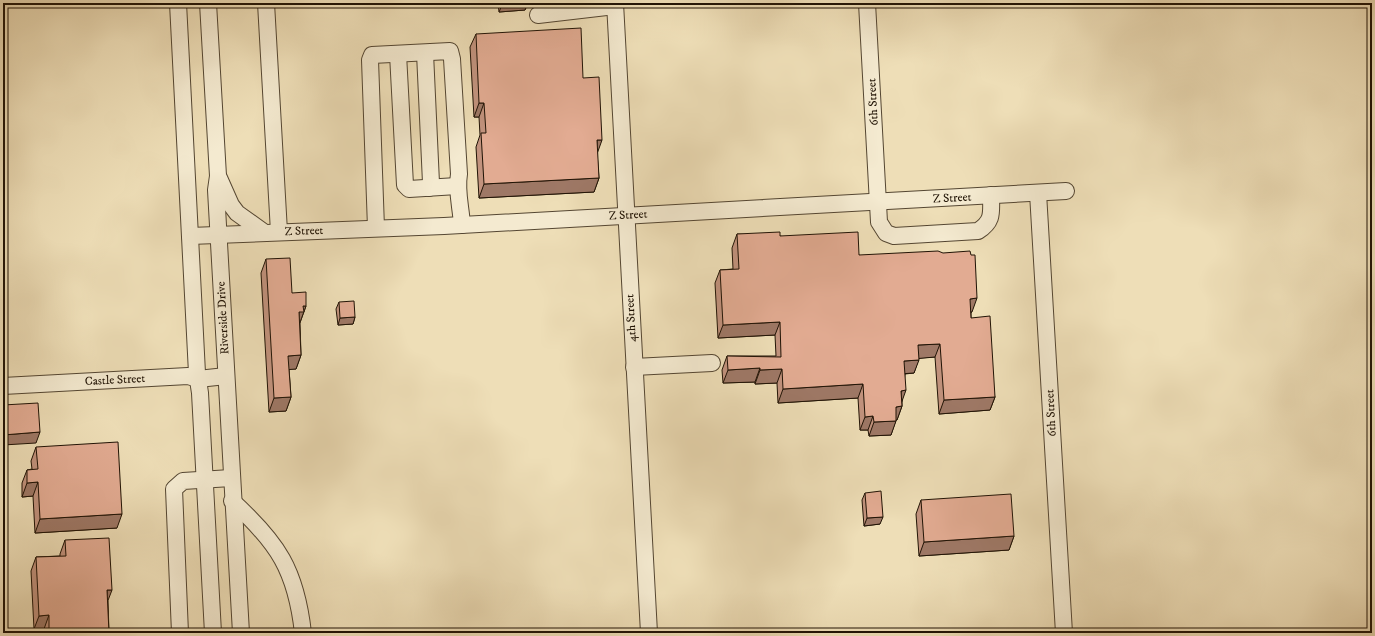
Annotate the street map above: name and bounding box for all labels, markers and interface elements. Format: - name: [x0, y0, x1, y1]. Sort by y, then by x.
- street label: 6th Street: [864, 78, 882, 126]
- street label: Z Street: [932, 189, 972, 207]
- street label: Z Street: [608, 206, 648, 224]
- street label: Z Street: [284, 223, 324, 239]
- street label: Riverside Drive: [214, 281, 232, 355]
- street label: 4th Street: [622, 293, 640, 342]
- street label: Castle Street: [84, 371, 146, 389]
- street label: 6th Street: [1042, 389, 1060, 437]

